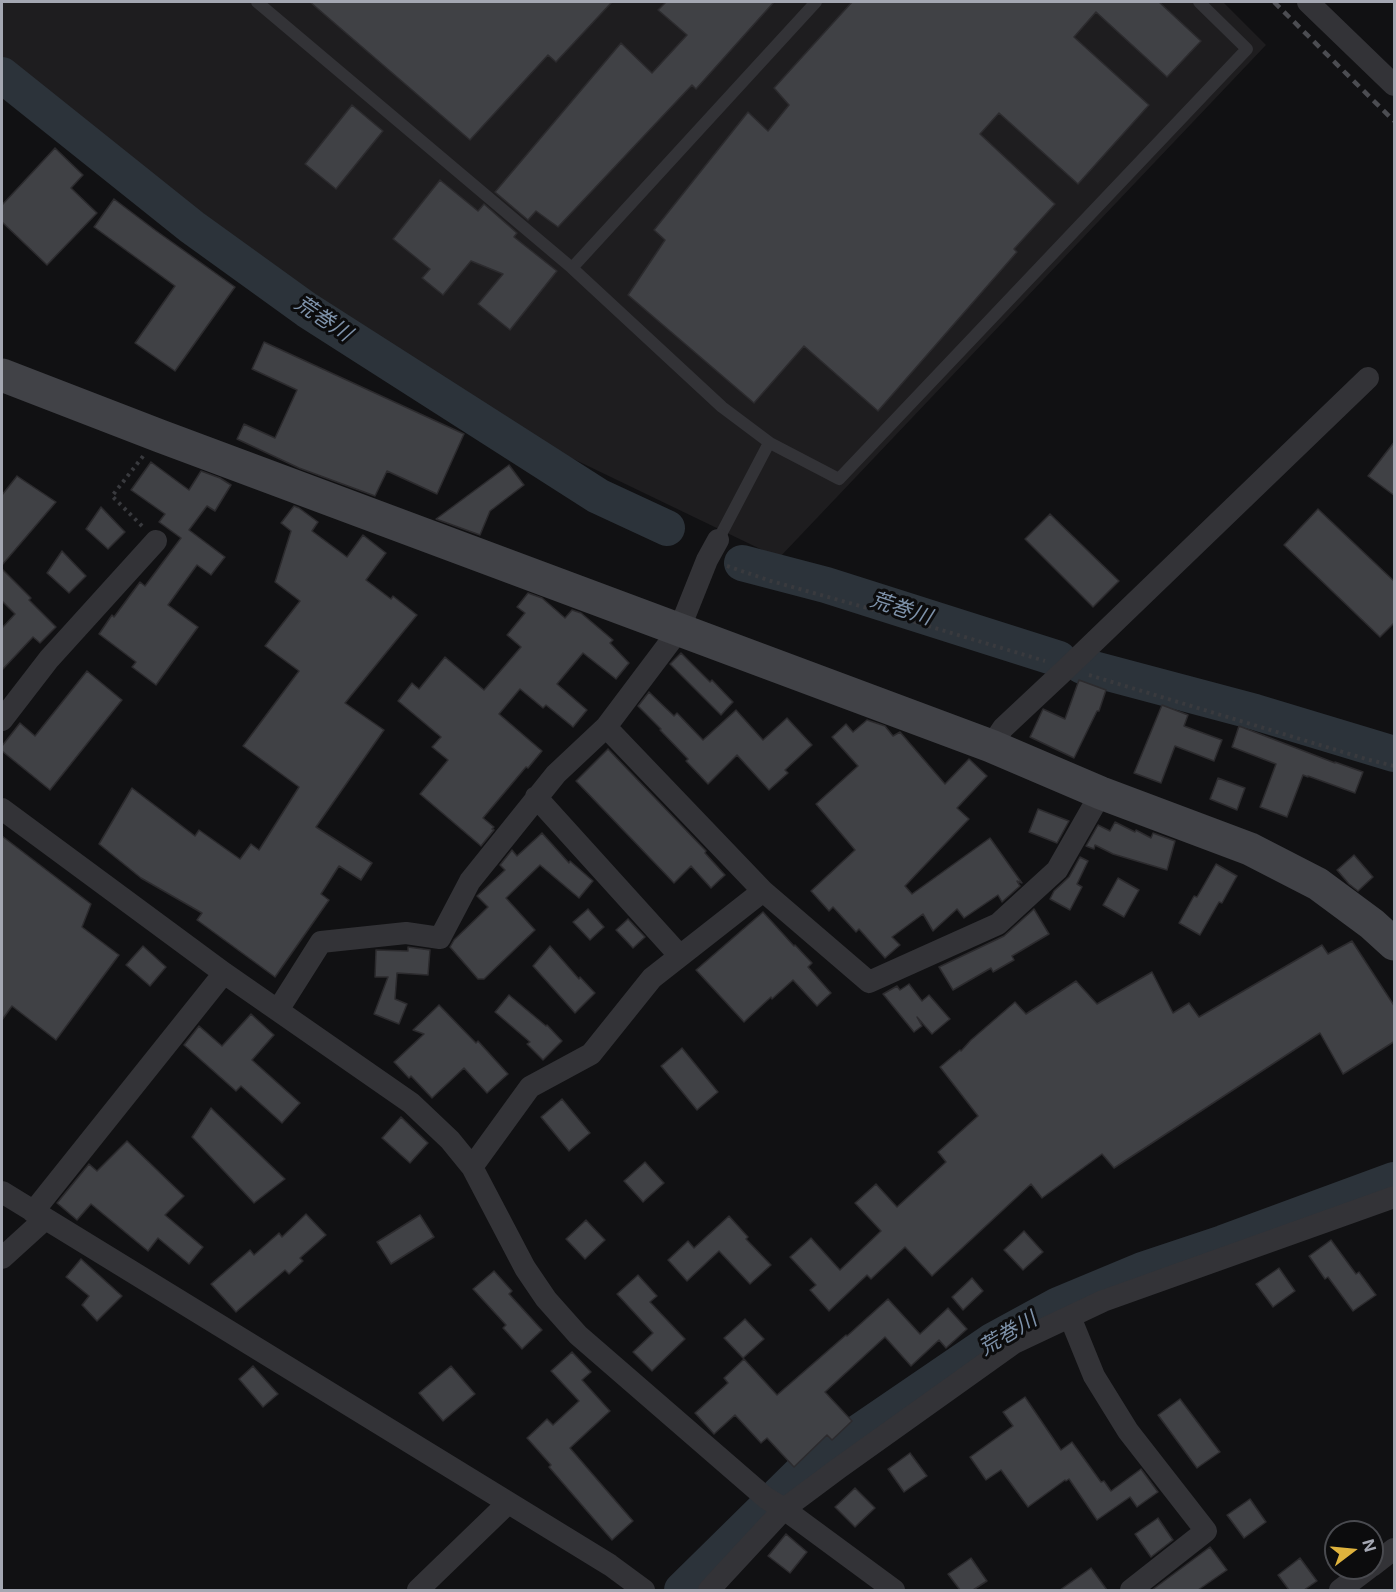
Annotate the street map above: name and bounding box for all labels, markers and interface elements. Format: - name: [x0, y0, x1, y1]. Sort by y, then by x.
- water label: 荒巻川: [290, 291, 356, 347]
- water label: 荒巻川: [867, 587, 935, 631]
- water label: 荒巻川: [975, 1307, 1041, 1361]
- north arrow: [1324, 1520, 1384, 1580]
- text: N: [1358, 1537, 1381, 1554]

